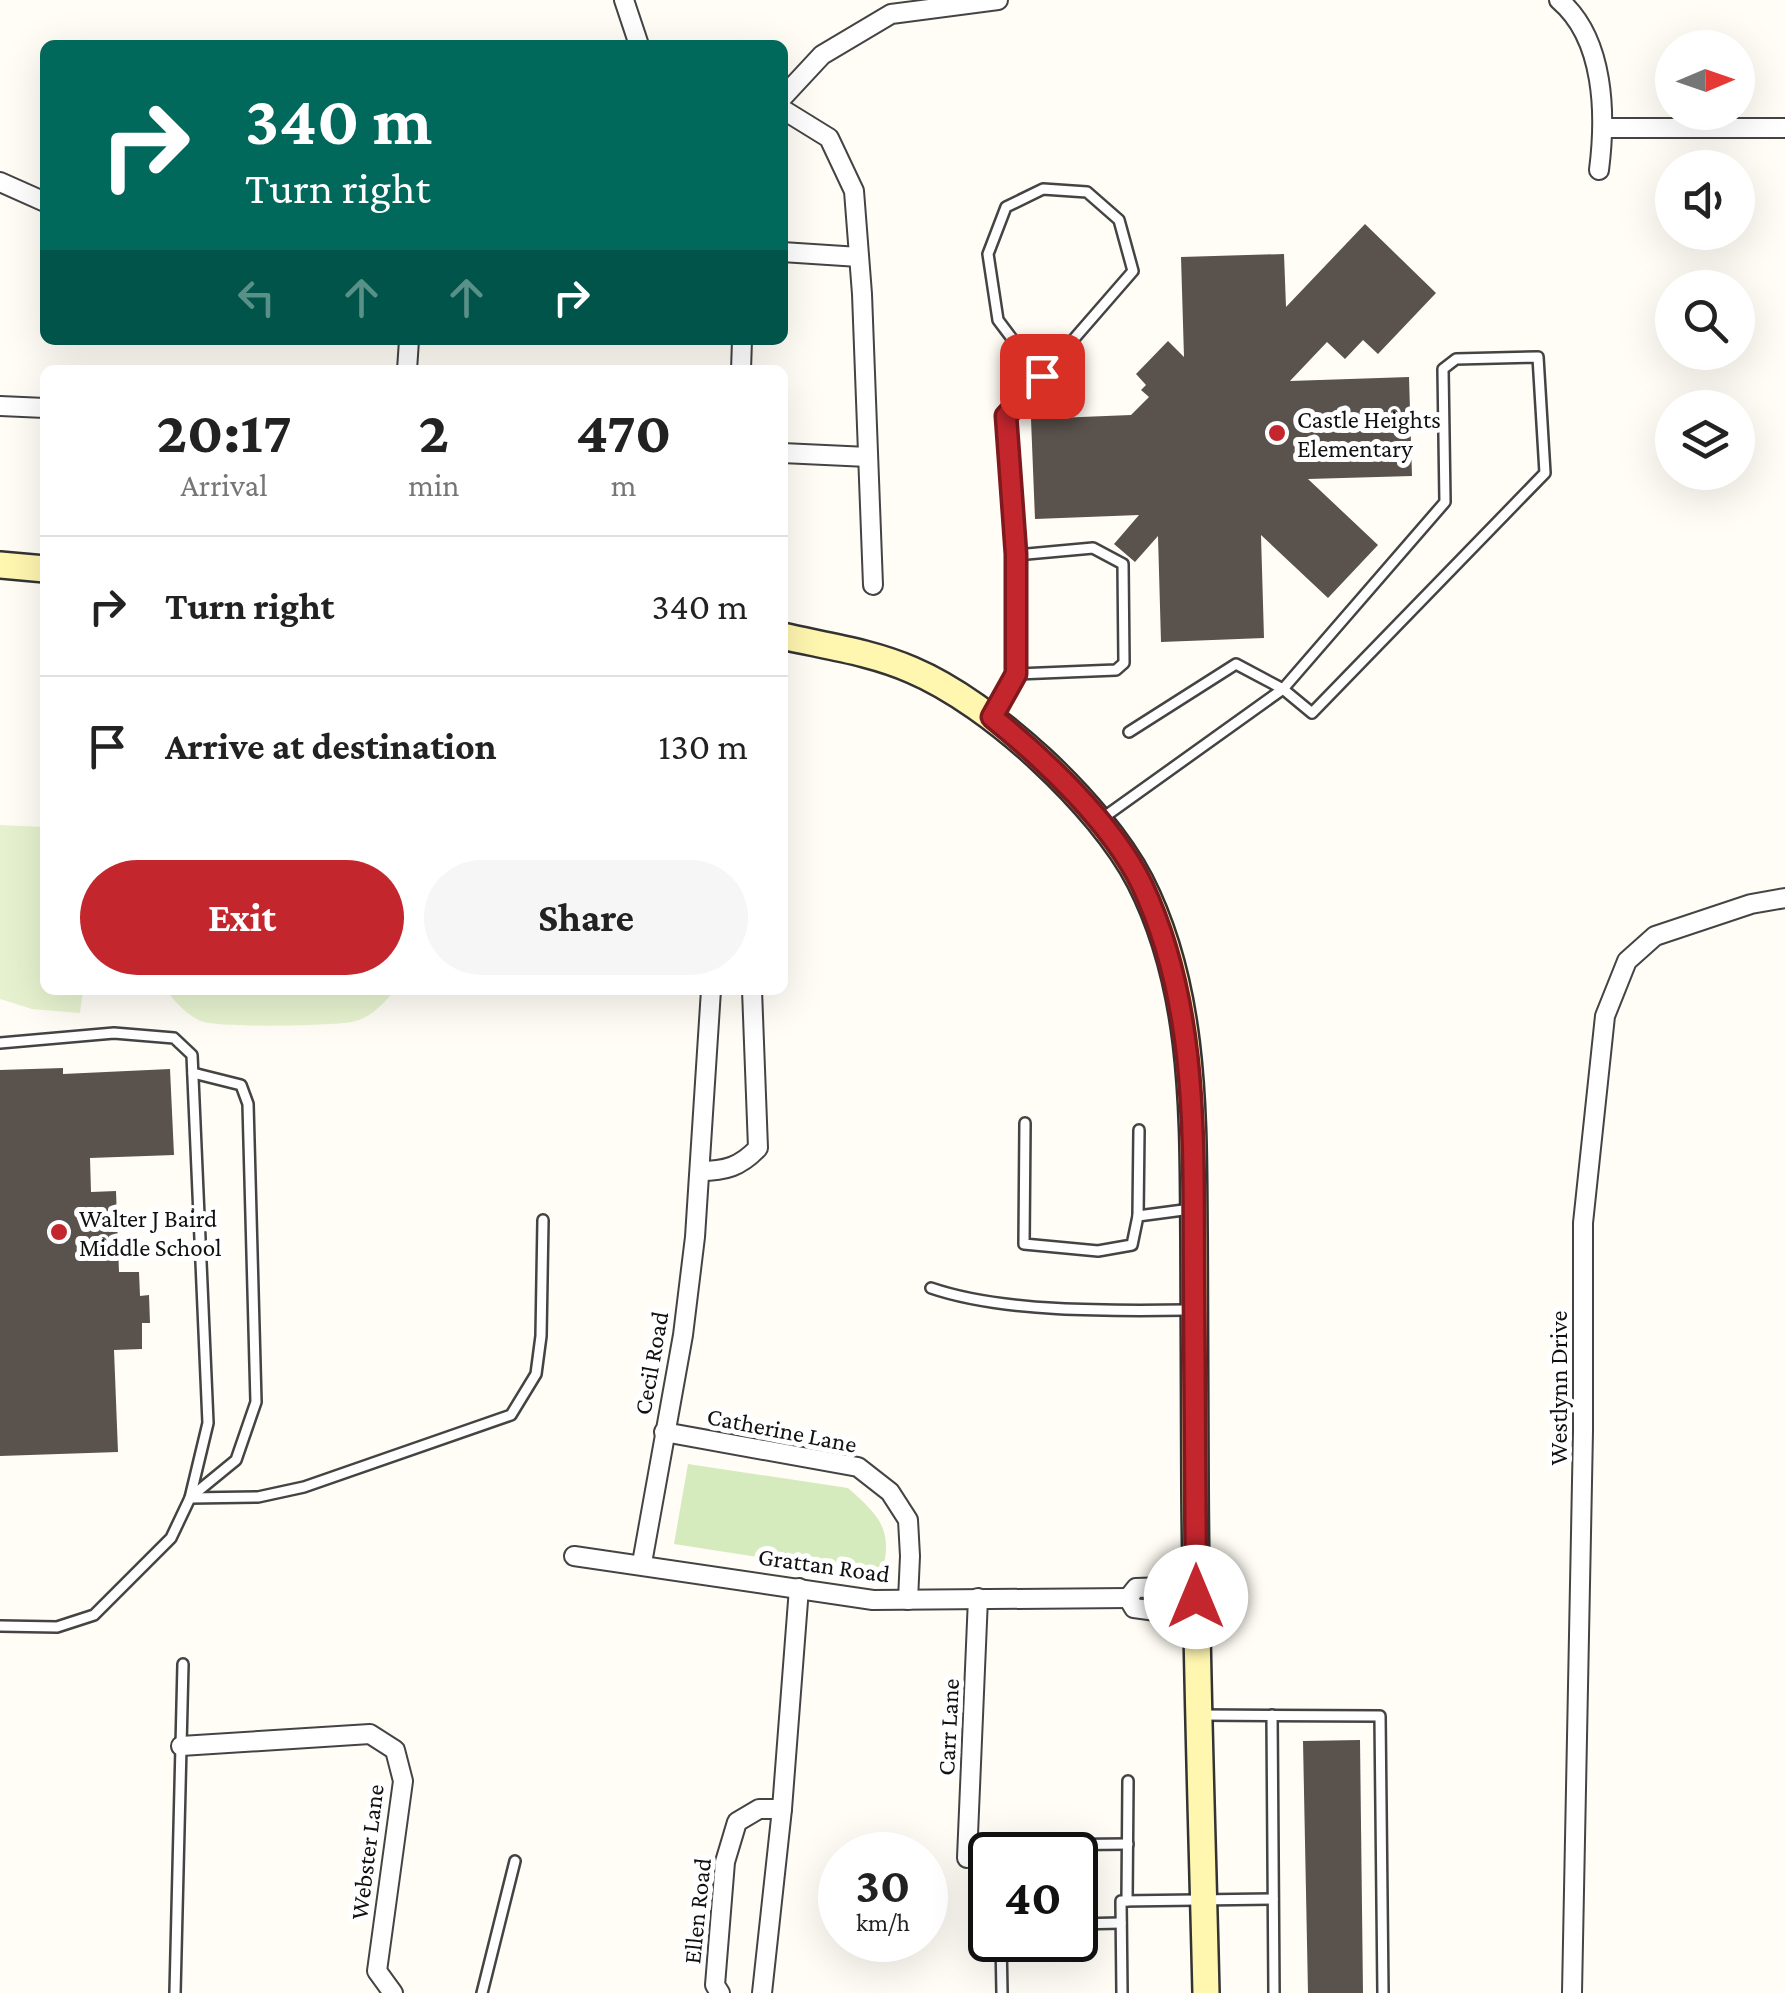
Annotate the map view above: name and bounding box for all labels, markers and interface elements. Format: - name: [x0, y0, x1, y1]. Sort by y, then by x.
- north arrow: [1655, 30, 1755, 130]
- map controls: [1655, 30, 1755, 490]
- icon: right: [80, 80, 210, 210]
- text: 340 m: [245, 81, 432, 159]
- button: sound: [1655, 150, 1755, 250]
- text: Turn right: [245, 163, 430, 213]
- icon: left: [229, 270, 284, 325]
- icon: ahead: [334, 270, 389, 325]
- icon: ahead: [439, 270, 494, 325]
- icon: right: [544, 270, 599, 325]
- button: search: [1655, 270, 1755, 370]
- pin: [1000, 334, 1085, 419]
- icon: arrive: [1015, 349, 1070, 404]
- button: layers: [1655, 390, 1755, 490]
- text: 20:17: [156, 398, 292, 465]
- text: 2: [419, 398, 449, 465]
- text: 470: [576, 398, 671, 465]
- place label: Castle Heights Elementary: [1297, 406, 1441, 463]
- marker: Castle Heights Elementary: [1266, 422, 1288, 444]
- text: Arrival: [181, 467, 268, 503]
- text: min: [408, 467, 459, 503]
- text: m: [611, 467, 637, 503]
- icon: right: [80, 579, 135, 634]
- text: Turn right: [165, 585, 334, 627]
- text: 340 m: [651, 585, 748, 627]
- icon: arrive: [80, 719, 135, 774]
- text: Arrive at destination: [165, 725, 497, 767]
- text: 130 m: [658, 725, 748, 767]
- button: Exit: [80, 860, 404, 975]
- button: Share: [424, 860, 748, 975]
- place label: Walter J Baird Middle School: [79, 1205, 222, 1261]
- marker: Walter J Baird Middle School: [48, 1221, 70, 1243]
- street label: Cecil Road: [629, 1309, 673, 1417]
- street label: Westlynn Drive: [1545, 1310, 1573, 1466]
- street label: Catherine Lane: [705, 1402, 859, 1458]
- street label: Grattan Road: [756, 1542, 892, 1588]
- position arrow: [1144, 1545, 1248, 1649]
- street label: Carr Lane: [932, 1678, 964, 1776]
- street label: Webster Lane: [345, 1783, 389, 1921]
- speed limit sign: 40: [968, 1832, 1098, 1962]
- street label: Ellen Road: [678, 1857, 716, 1965]
- text: 30: [856, 1857, 910, 1913]
- text: km/h: [856, 1909, 910, 1936]

